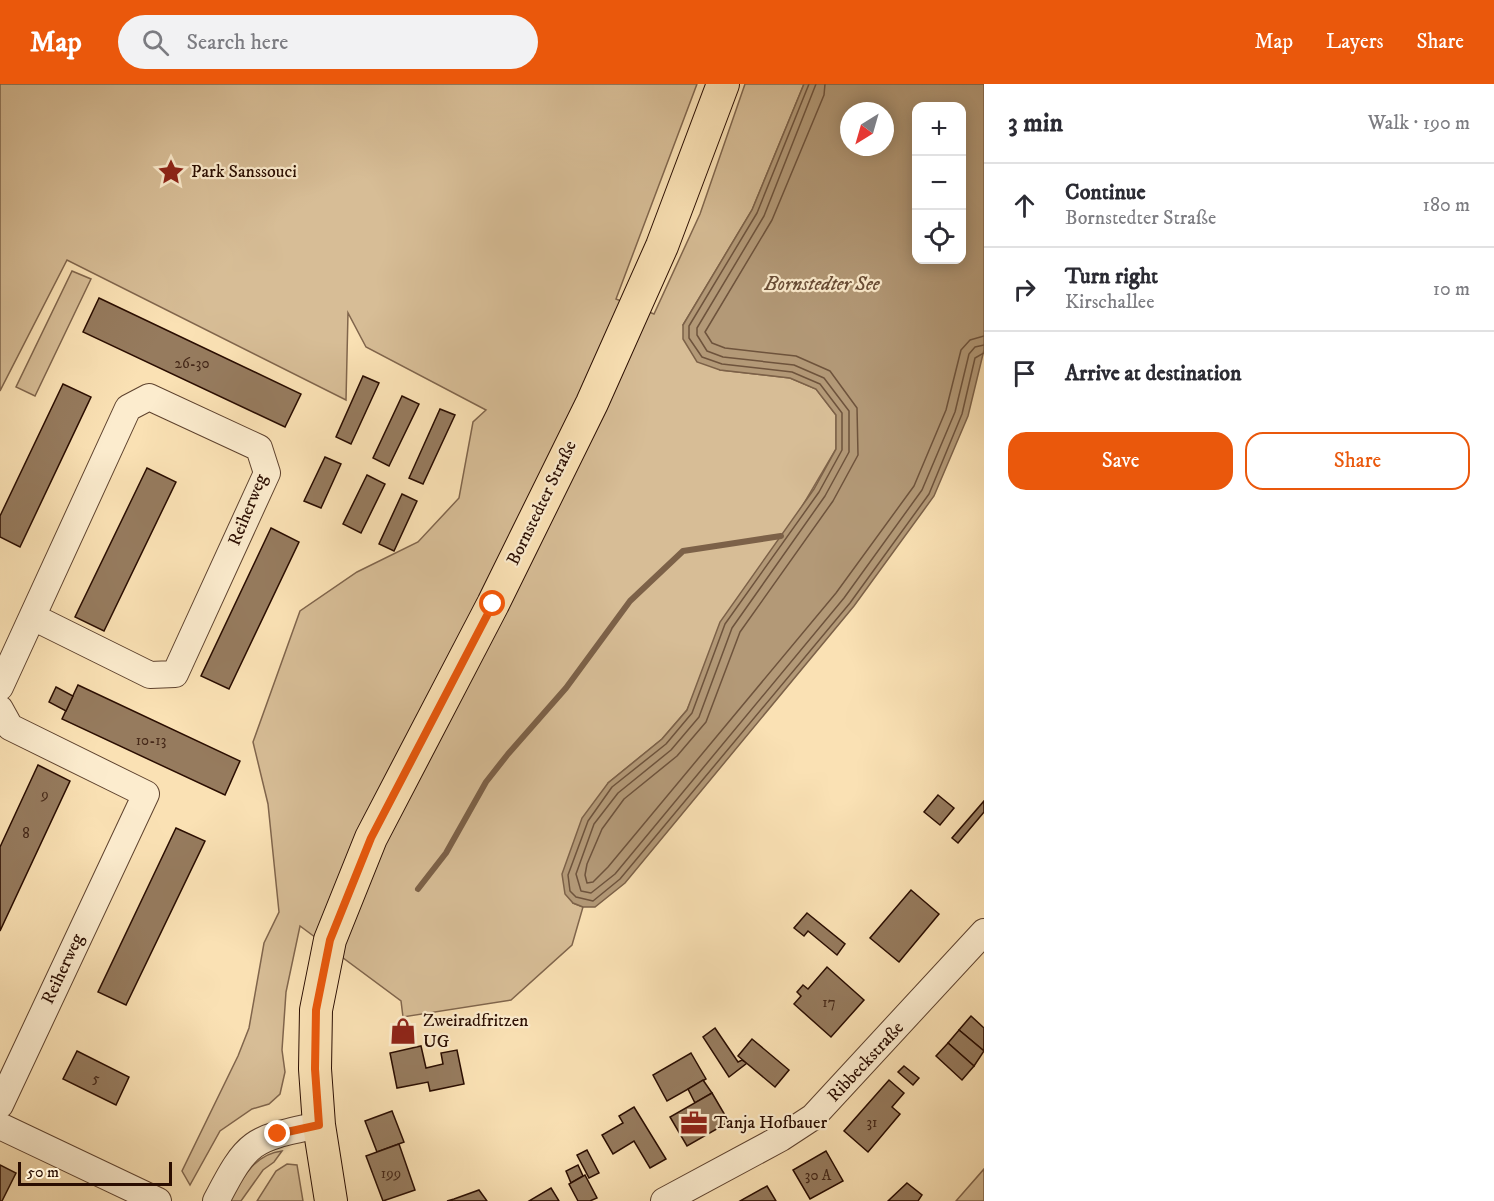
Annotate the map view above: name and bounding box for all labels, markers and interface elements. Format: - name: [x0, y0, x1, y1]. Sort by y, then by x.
- search box: [118, 15, 538, 69]
- text: Map: [30, 25, 82, 60]
- icon: search: [139, 26, 172, 59]
- text: Search here: [187, 29, 288, 56]
- text: Map: [1254, 29, 1293, 55]
- text: Layers: [1326, 29, 1384, 55]
- text: Share: [1417, 29, 1464, 55]
- north arrow: [840, 102, 894, 156]
- map controls: [912, 102, 966, 264]
- button: +: [912, 102, 966, 156]
- text: 3 min: [1008, 107, 1063, 140]
- text: Walk · 190 m: [1368, 111, 1470, 136]
- button: −: [912, 156, 966, 210]
- place icon: Park Sanssouci: [156, 157, 186, 187]
- place label: Park Sanssouci: [191, 161, 297, 183]
- text: Continue: [1065, 179, 1146, 206]
- icon: ahead: [1008, 189, 1041, 222]
- text: 180 m: [1423, 193, 1470, 218]
- text: Bornstedter Straße: [1065, 206, 1216, 231]
- button: locate: [912, 210, 966, 264]
- text: Turn right: [1065, 263, 1158, 290]
- water label: Bornstedter See: [763, 272, 881, 297]
- icon: right: [1008, 273, 1041, 306]
- text: 10 m: [1433, 277, 1470, 302]
- text: Kirschallee: [1065, 290, 1154, 315]
- house number: 26-30: [175, 354, 209, 373]
- icon: arrive: [1008, 357, 1041, 390]
- text: Arrive at destination: [1065, 360, 1242, 387]
- button: Save: [1008, 432, 1233, 490]
- button: Share: [1245, 432, 1470, 490]
- street label: Bornstedter Straße: [502, 437, 582, 569]
- street label: Reiherweg: [224, 471, 272, 549]
- route start: [479, 590, 505, 616]
- house number: 10-13: [136, 731, 166, 750]
- house number: 9: [40, 785, 49, 804]
- house number: 8: [22, 824, 30, 843]
- street label: Reiherweg: [37, 930, 89, 1008]
- house number: 17: [822, 993, 836, 1012]
- place label: Zweiradfritzen UG: [423, 1010, 529, 1053]
- shop icon: Zweiradfritzen UG: [388, 1016, 418, 1046]
- street label: Ribbeckstraße: [823, 1017, 909, 1107]
- house number: 5: [92, 1069, 100, 1088]
- office icon: Tanja Hofbauer: [679, 1108, 709, 1138]
- place label: Tanja Hofbauer: [714, 1112, 827, 1134]
- house number: 31: [866, 1113, 878, 1132]
- route end: [264, 1120, 290, 1146]
- scale bar: [18, 1159, 172, 1186]
- text: 50 m: [27, 1162, 59, 1182]
- house number: 199: [381, 1164, 401, 1183]
- house number: 30 A: [805, 1166, 832, 1185]

